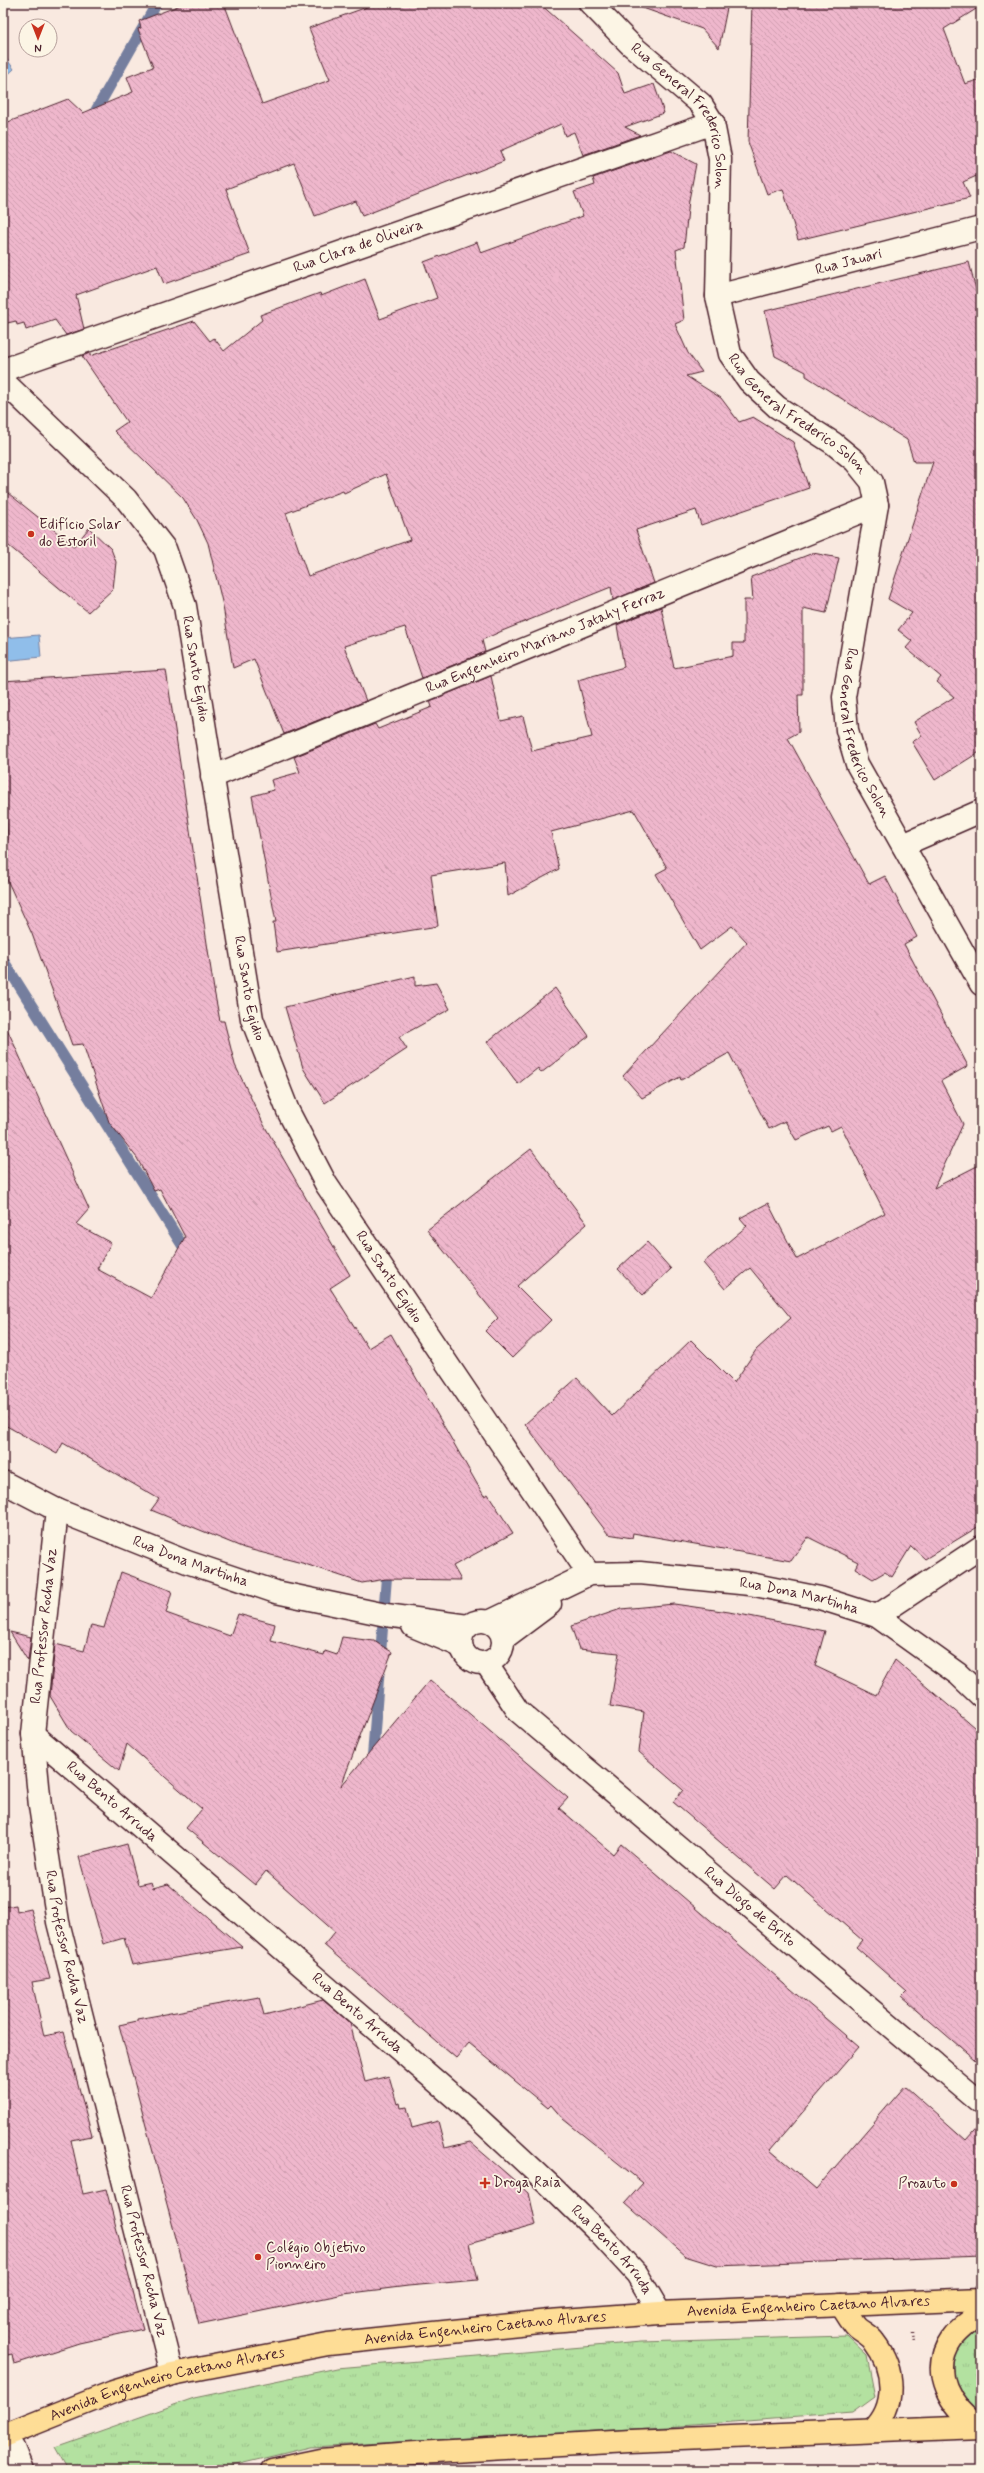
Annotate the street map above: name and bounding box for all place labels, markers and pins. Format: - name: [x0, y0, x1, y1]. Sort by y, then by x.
- place label: Edifício Solar do Estoril: [39, 515, 121, 552]
- marker: Edifício Solar do Estoril: [26, 529, 36, 539]
- place label: Droga Raia: [493, 2173, 561, 2193]
- place label: Proauto: [898, 2174, 946, 2194]
- marker: Droga Raia: [480, 2178, 490, 2188]
- marker: Proauto: [949, 2179, 959, 2189]
- place label: Colégio Objetivo Pionneiro: [266, 2238, 366, 2275]
- marker: Colégio Objetivo Pionneiro: [253, 2252, 263, 2262]

